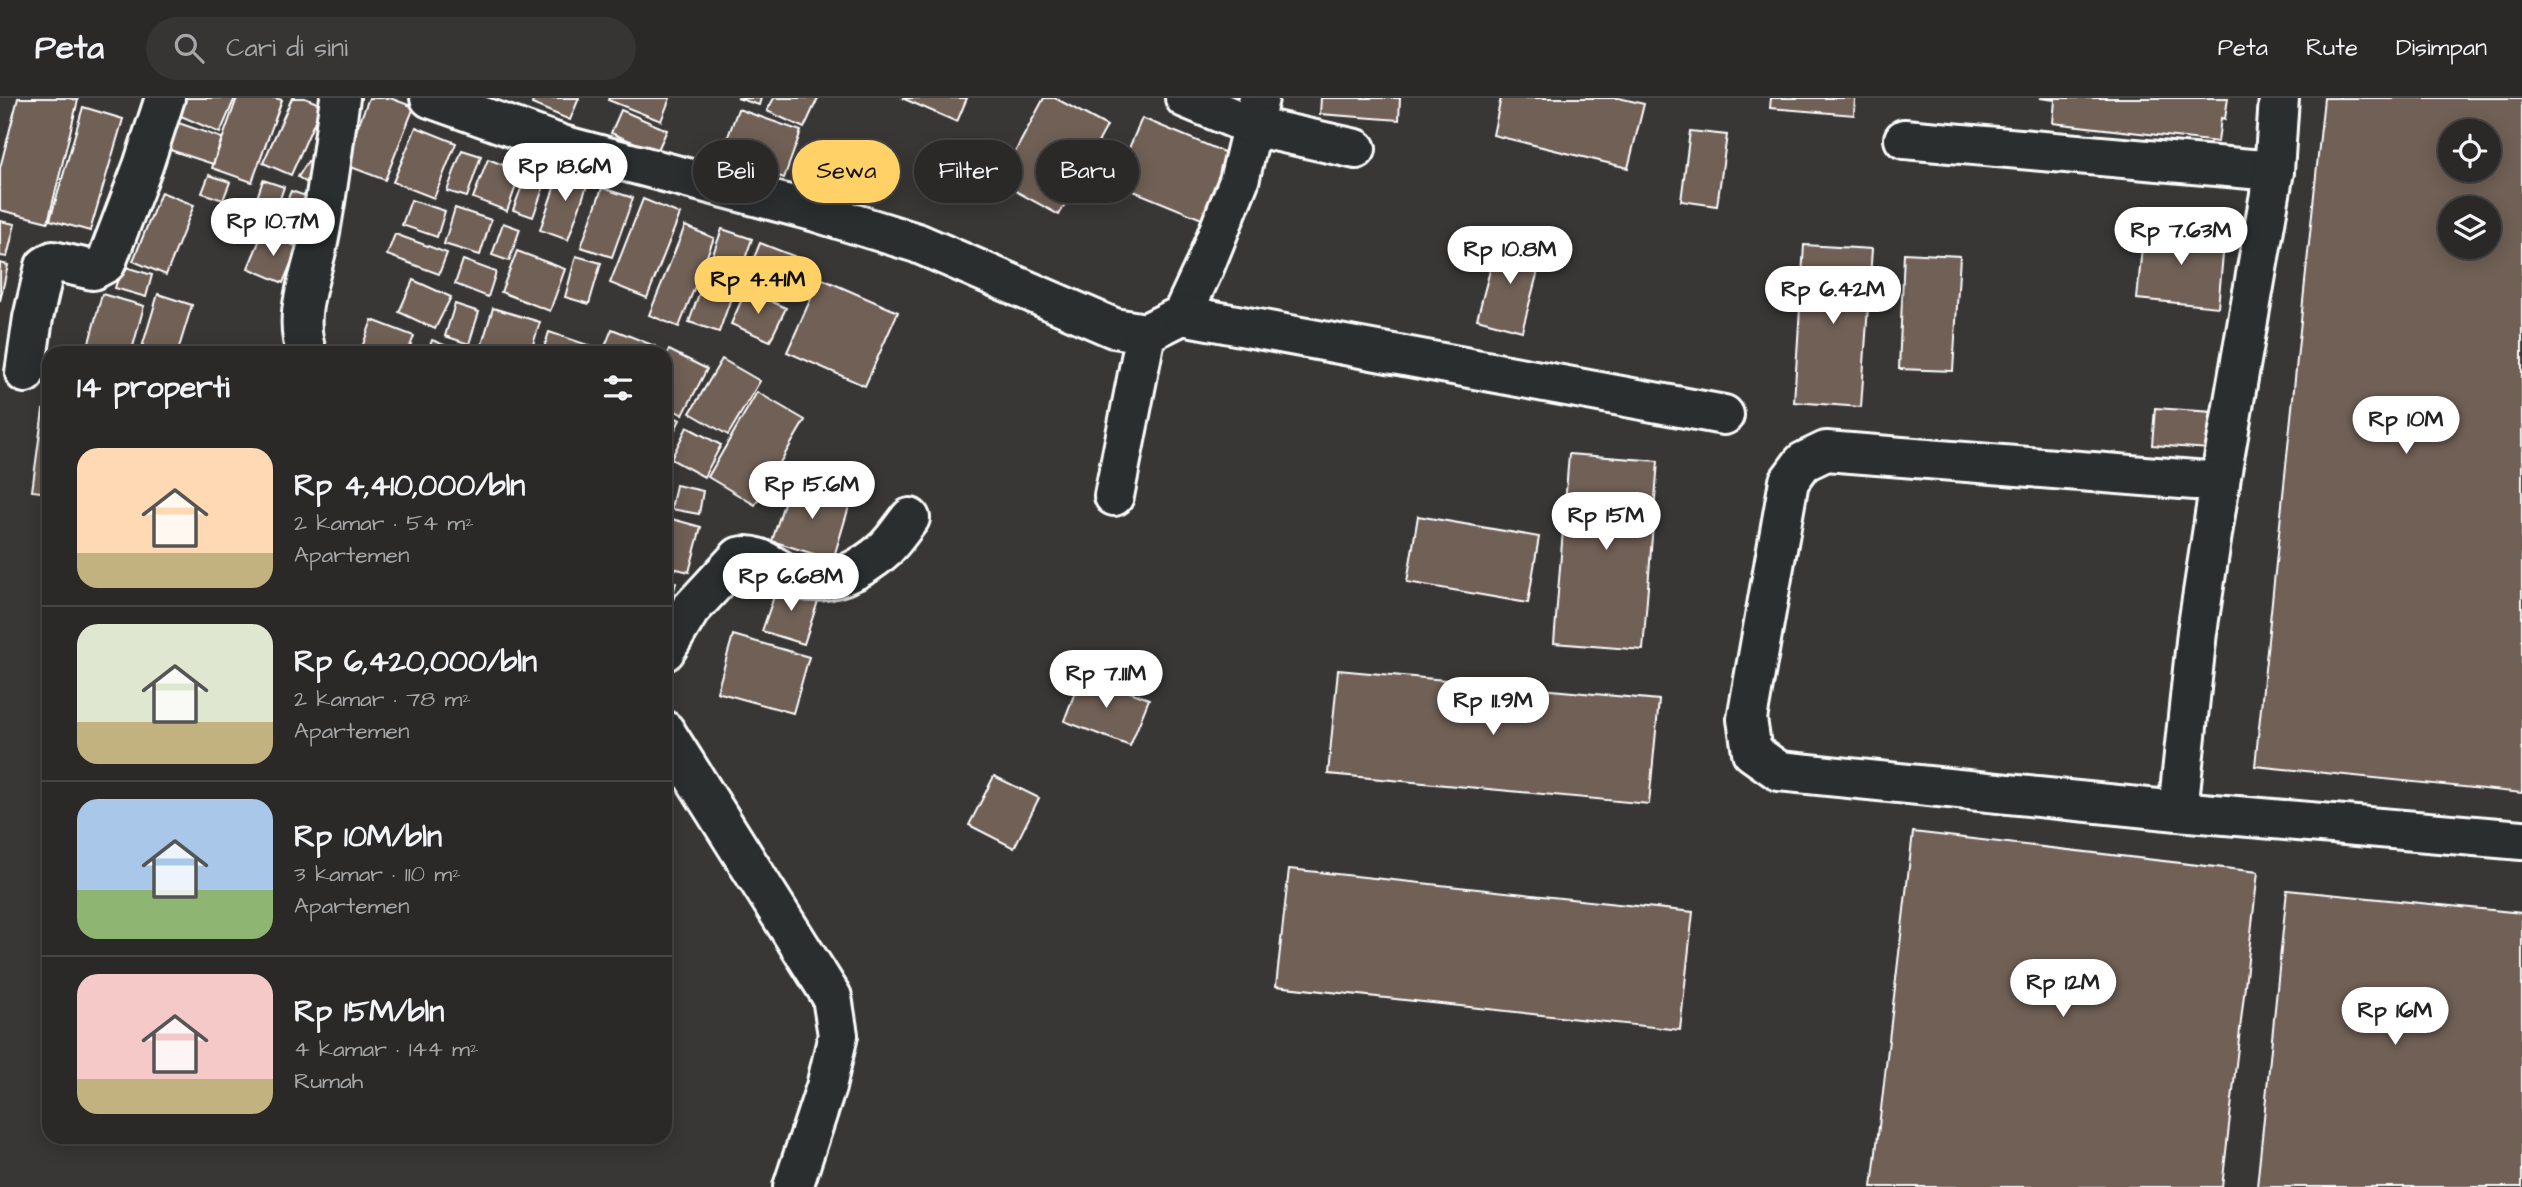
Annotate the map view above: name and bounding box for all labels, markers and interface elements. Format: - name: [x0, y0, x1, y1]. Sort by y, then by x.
- search box: [146, 17, 636, 80]
- text: Peta: [35, 25, 104, 71]
- icon: search: [170, 29, 208, 67]
- text: Cari di sini: [226, 30, 348, 66]
- text: Peta: [2218, 31, 2268, 65]
- text: Rute: [2306, 31, 2358, 65]
- text: Disimpan: [2396, 31, 2487, 65]
- map controls: [2438, 119, 2501, 259]
- button: locate: [2438, 119, 2501, 182]
- chip: Beli: [693, 140, 778, 203]
- chip: Sewa: [792, 140, 900, 203]
- chip: Filter: [914, 140, 1022, 203]
- chip: Baru: [1036, 140, 1139, 203]
- pin: Rp 18.6M: [493, 144, 637, 203]
- text: Rp 18.6M: [519, 150, 611, 182]
- button: layers: [2438, 196, 2501, 259]
- pin: Rp 10.7M: [201, 198, 345, 258]
- text: Rp 10.7M: [227, 205, 319, 237]
- pin: Rp 7.63M: [2109, 208, 2253, 267]
- text: Rp 7.63M: [2131, 214, 2231, 246]
- pin: Rp 10.8M: [1438, 226, 1582, 286]
- text: Rp 10.8M: [1463, 233, 1557, 265]
- pin: Rp 4.41M: [686, 256, 830, 316]
- text: Rp 4.41M: [711, 263, 805, 295]
- pin: Rp 6.42M: [1761, 266, 1905, 326]
- text: Rp 6.42M: [1781, 273, 1885, 305]
- text: 14 properti: [77, 367, 230, 409]
- icon: filters: [599, 369, 637, 407]
- pin: Rp 10M: [2349, 396, 2463, 456]
- text: Rp 10M: [2369, 403, 2443, 435]
- pin: Rp 15.6M: [740, 462, 884, 521]
- text: Rp 4,410,000/bln: [294, 465, 525, 507]
- text: Rp 15.6M: [765, 468, 859, 500]
- icon: home: [133, 476, 217, 560]
- pin: Rp 15M: [1549, 492, 1663, 552]
- text: Rp 15M: [1568, 499, 1644, 531]
- text: 2 kamar · 54 m²: [294, 507, 474, 539]
- text: Apartemen: [294, 539, 410, 571]
- pin: Rp 6.68M: [719, 554, 863, 613]
- text: Rp 6.68M: [739, 560, 843, 592]
- text: Rp 6,420,000/bln: [294, 641, 537, 683]
- pin: Rp 7.11M: [1034, 650, 1178, 710]
- icon: home: [133, 652, 217, 736]
- text: Rp 7.11M: [1066, 657, 1146, 689]
- pin: Rp 11.9M: [1421, 678, 1565, 737]
- text: 2 kamar · 78 m²: [294, 683, 471, 715]
- text: Rp 11.9M: [1453, 684, 1533, 716]
- text: Apartemen: [294, 715, 410, 747]
- text: Rp 10M/bln: [294, 816, 442, 858]
- icon: home: [133, 827, 217, 911]
- text: 3 kamar · 110 m²: [294, 858, 461, 890]
- text: Apartemen: [294, 890, 410, 922]
- pin: Rp 12M: [2006, 960, 2120, 1019]
- text: Rp 12M: [2026, 966, 2100, 998]
- pin: Rp 16M: [2338, 988, 2452, 1047]
- text: Rp 15M/bln: [294, 991, 444, 1033]
- text: Rp 16M: [2358, 994, 2432, 1026]
- icon: home: [133, 1002, 217, 1086]
- text: 4 kamar · 144 m²: [294, 1033, 479, 1065]
- text: Rumah: [294, 1065, 363, 1097]

